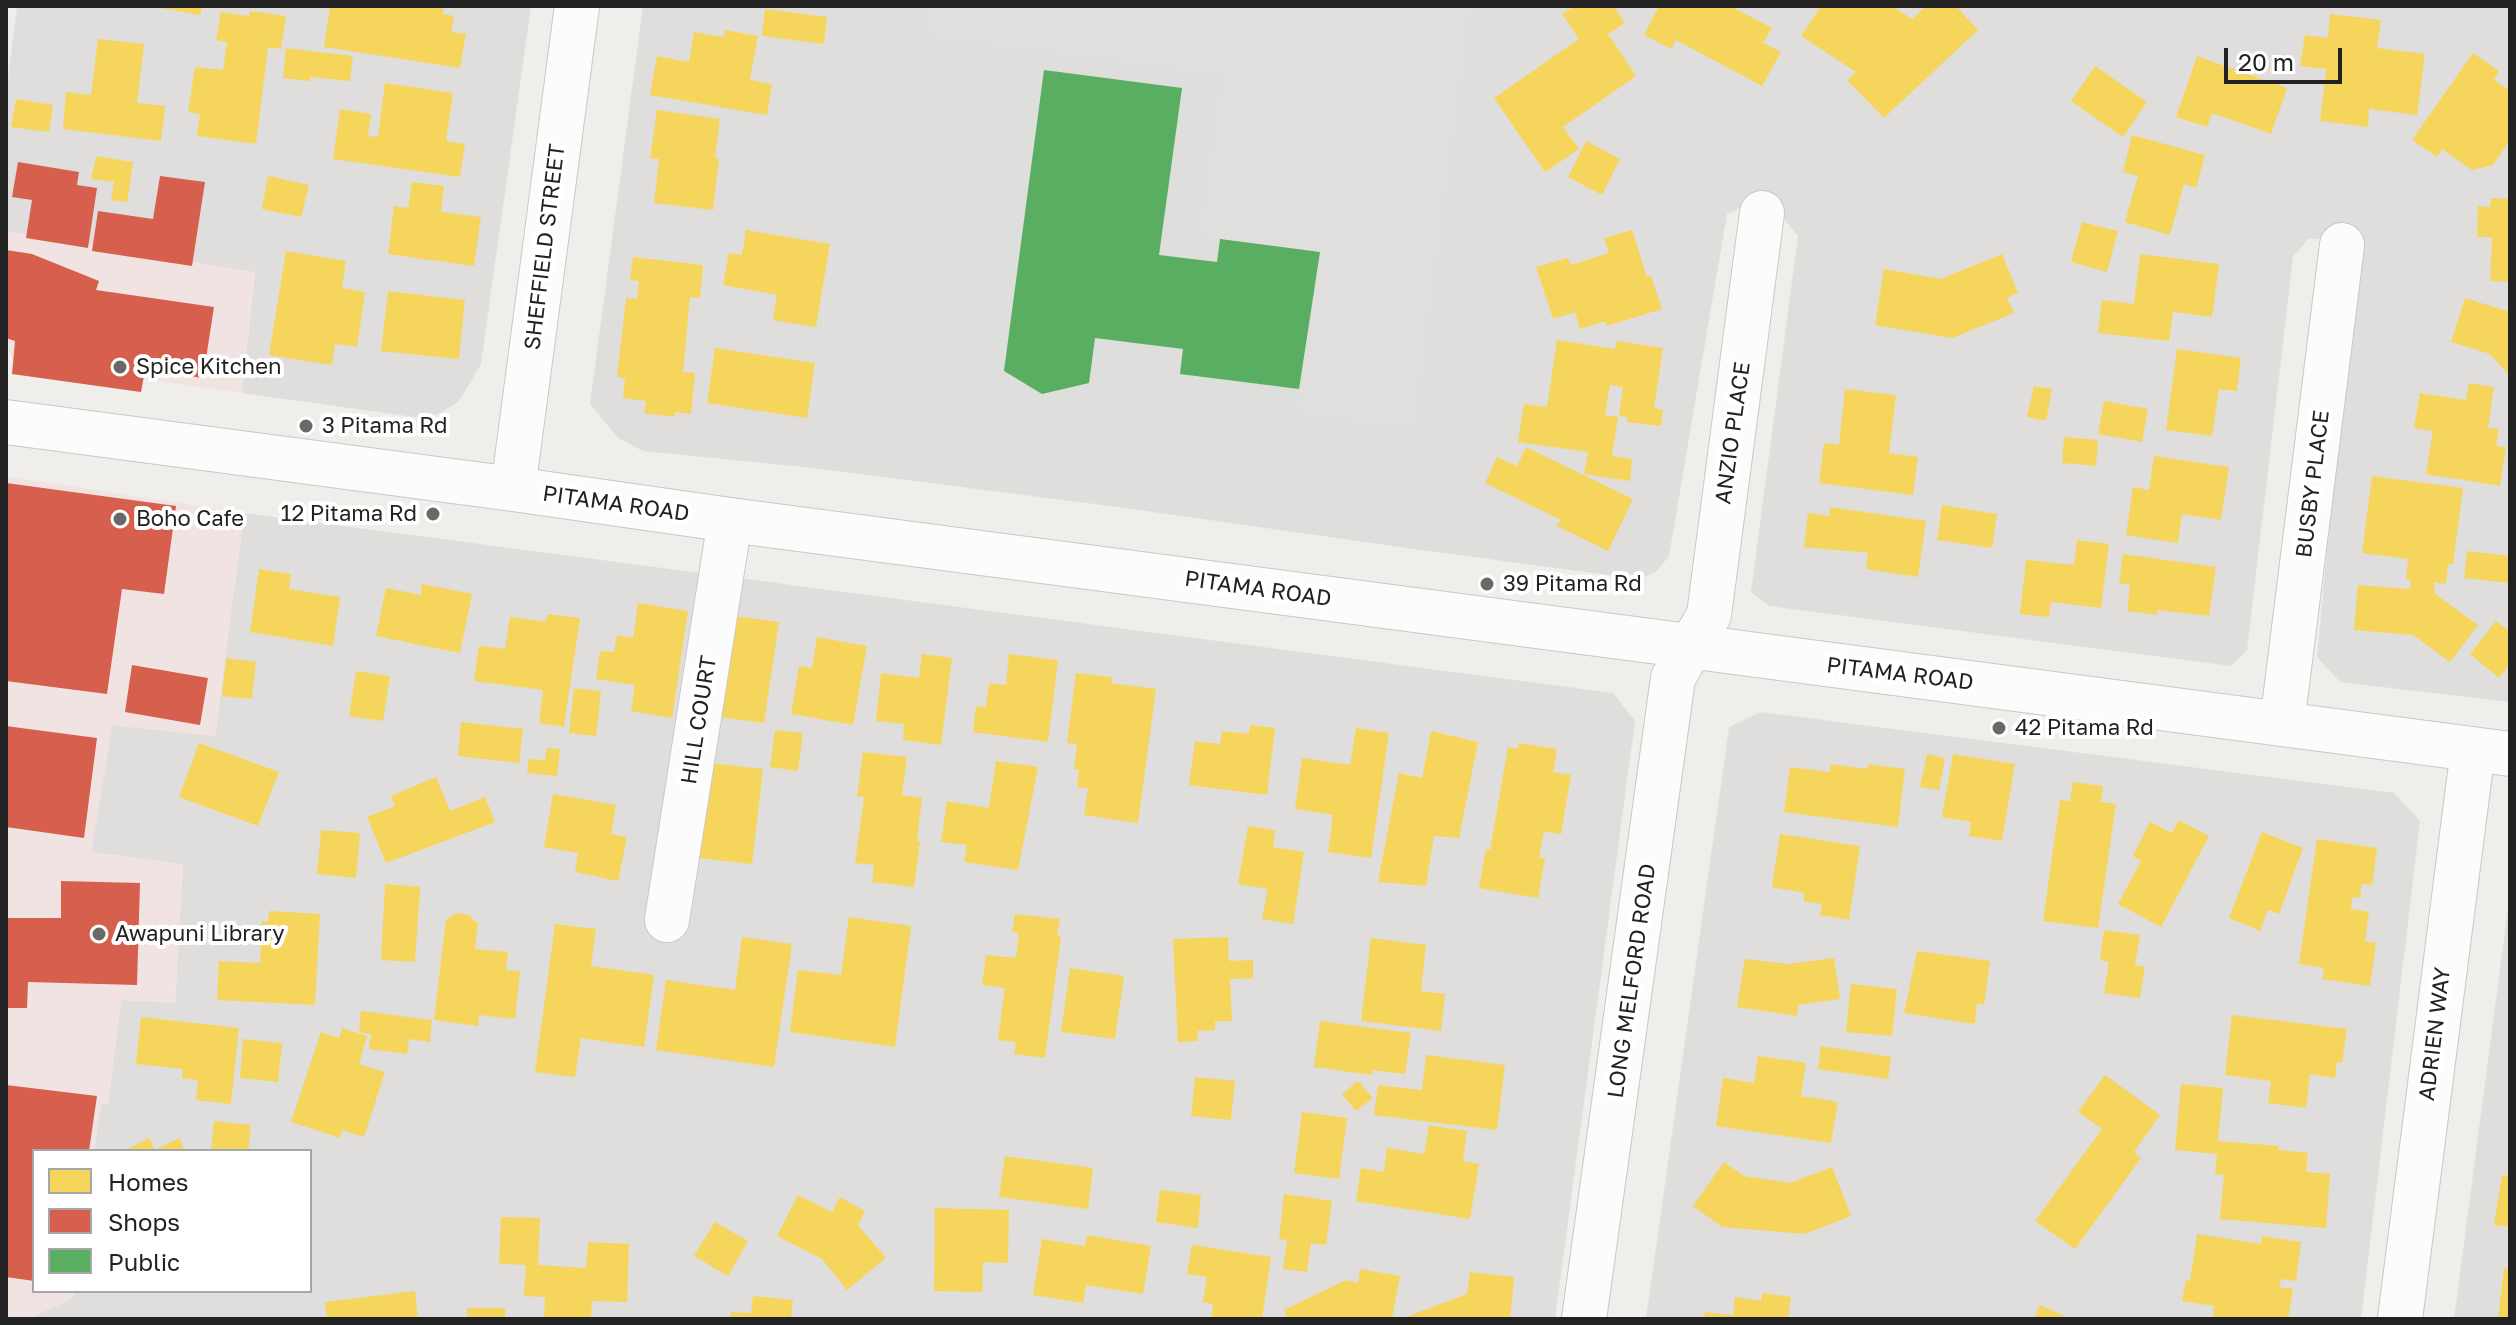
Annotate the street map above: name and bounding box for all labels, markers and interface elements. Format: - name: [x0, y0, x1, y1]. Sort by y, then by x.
- scale bar: [2228, 32, 2346, 82]
- text: 20 m: [2238, 47, 2294, 76]
- street label: SHEFFIELD STREET: [519, 143, 571, 351]
- place label: Spice Kitchen: [136, 354, 281, 380]
- marker: Spice Kitchen: [111, 358, 129, 376]
- street label: ANZIO PLACE: [1710, 360, 1756, 506]
- street label: BUSBY PLACE: [2291, 409, 2335, 559]
- place label: 3 Pitama Rd: [322, 413, 448, 439]
- marker: 3 Pitama Rd: [297, 417, 315, 435]
- street label: PITAMA ROAD: [541, 481, 691, 527]
- place label: 12 Pitama Rd: [281, 501, 417, 527]
- marker: 12 Pitama Rd: [424, 505, 442, 523]
- place label: Boho Cafe: [136, 506, 244, 532]
- marker: Boho Cafe: [111, 510, 129, 528]
- street label: PITAMA ROAD: [1183, 566, 1333, 612]
- place label: 39 Pitama Rd: [1503, 571, 1642, 597]
- marker: 39 Pitama Rd: [1478, 575, 1496, 593]
- street label: PITAMA ROAD: [1825, 652, 1975, 696]
- street label: HILL COURT: [676, 654, 722, 786]
- place label: 42 Pitama Rd: [2015, 715, 2154, 741]
- marker: 42 Pitama Rd: [1990, 719, 2008, 737]
- street label: LONG MELFORD ROAD: [1602, 862, 1662, 1100]
- place label: Awapuni Library: [115, 921, 285, 947]
- marker: Awapuni Library: [90, 925, 108, 943]
- street label: ADRIEN WAY: [2414, 966, 2456, 1102]
- legend: [32, 1149, 312, 1293]
- text: Homes: [108, 1167, 189, 1196]
- text: Shops: [108, 1207, 180, 1236]
- text: Public: [108, 1247, 180, 1276]

